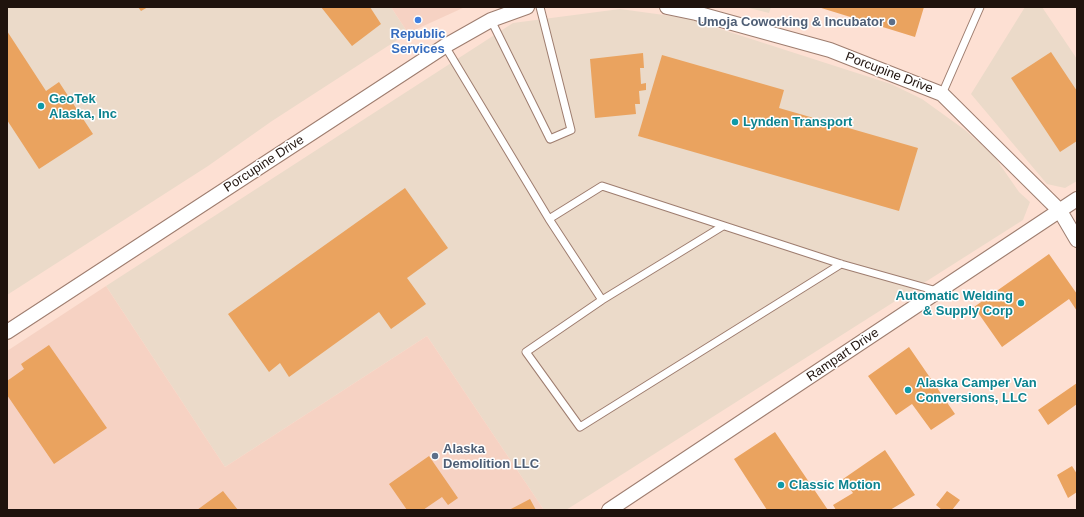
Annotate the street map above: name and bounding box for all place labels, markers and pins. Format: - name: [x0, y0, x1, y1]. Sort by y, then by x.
- place label: Umoja Coworking & Incubator: [698, 14, 884, 30]
- marker: Republic Services: [413, 15, 423, 25]
- marker: Umoja Coworking & Incubator: [887, 17, 897, 27]
- place label: Republic Services: [391, 26, 445, 57]
- place label: GeoTek Alaska, Inc: [49, 91, 117, 122]
- marker: GeoTek Alaska, Inc: [36, 101, 46, 111]
- place label: Lynden Transport: [743, 114, 852, 130]
- marker: Lynden Transport: [730, 117, 740, 127]
- place label: Automatic Welding & Supply Corp: [896, 288, 1013, 319]
- marker: Automatic Welding & Supply Corp: [1016, 298, 1026, 308]
- place label: Alaska Camper Van Conversions, LLC: [916, 375, 1037, 406]
- marker: Alaska Camper Van Conversions, LLC: [903, 385, 913, 395]
- place label: Alaska Demolition LLC: [443, 441, 539, 472]
- marker: Alaska Demolition LLC: [430, 451, 440, 461]
- place label: Classic Motion: [789, 477, 881, 493]
- marker: Classic Motion: [776, 480, 786, 490]

